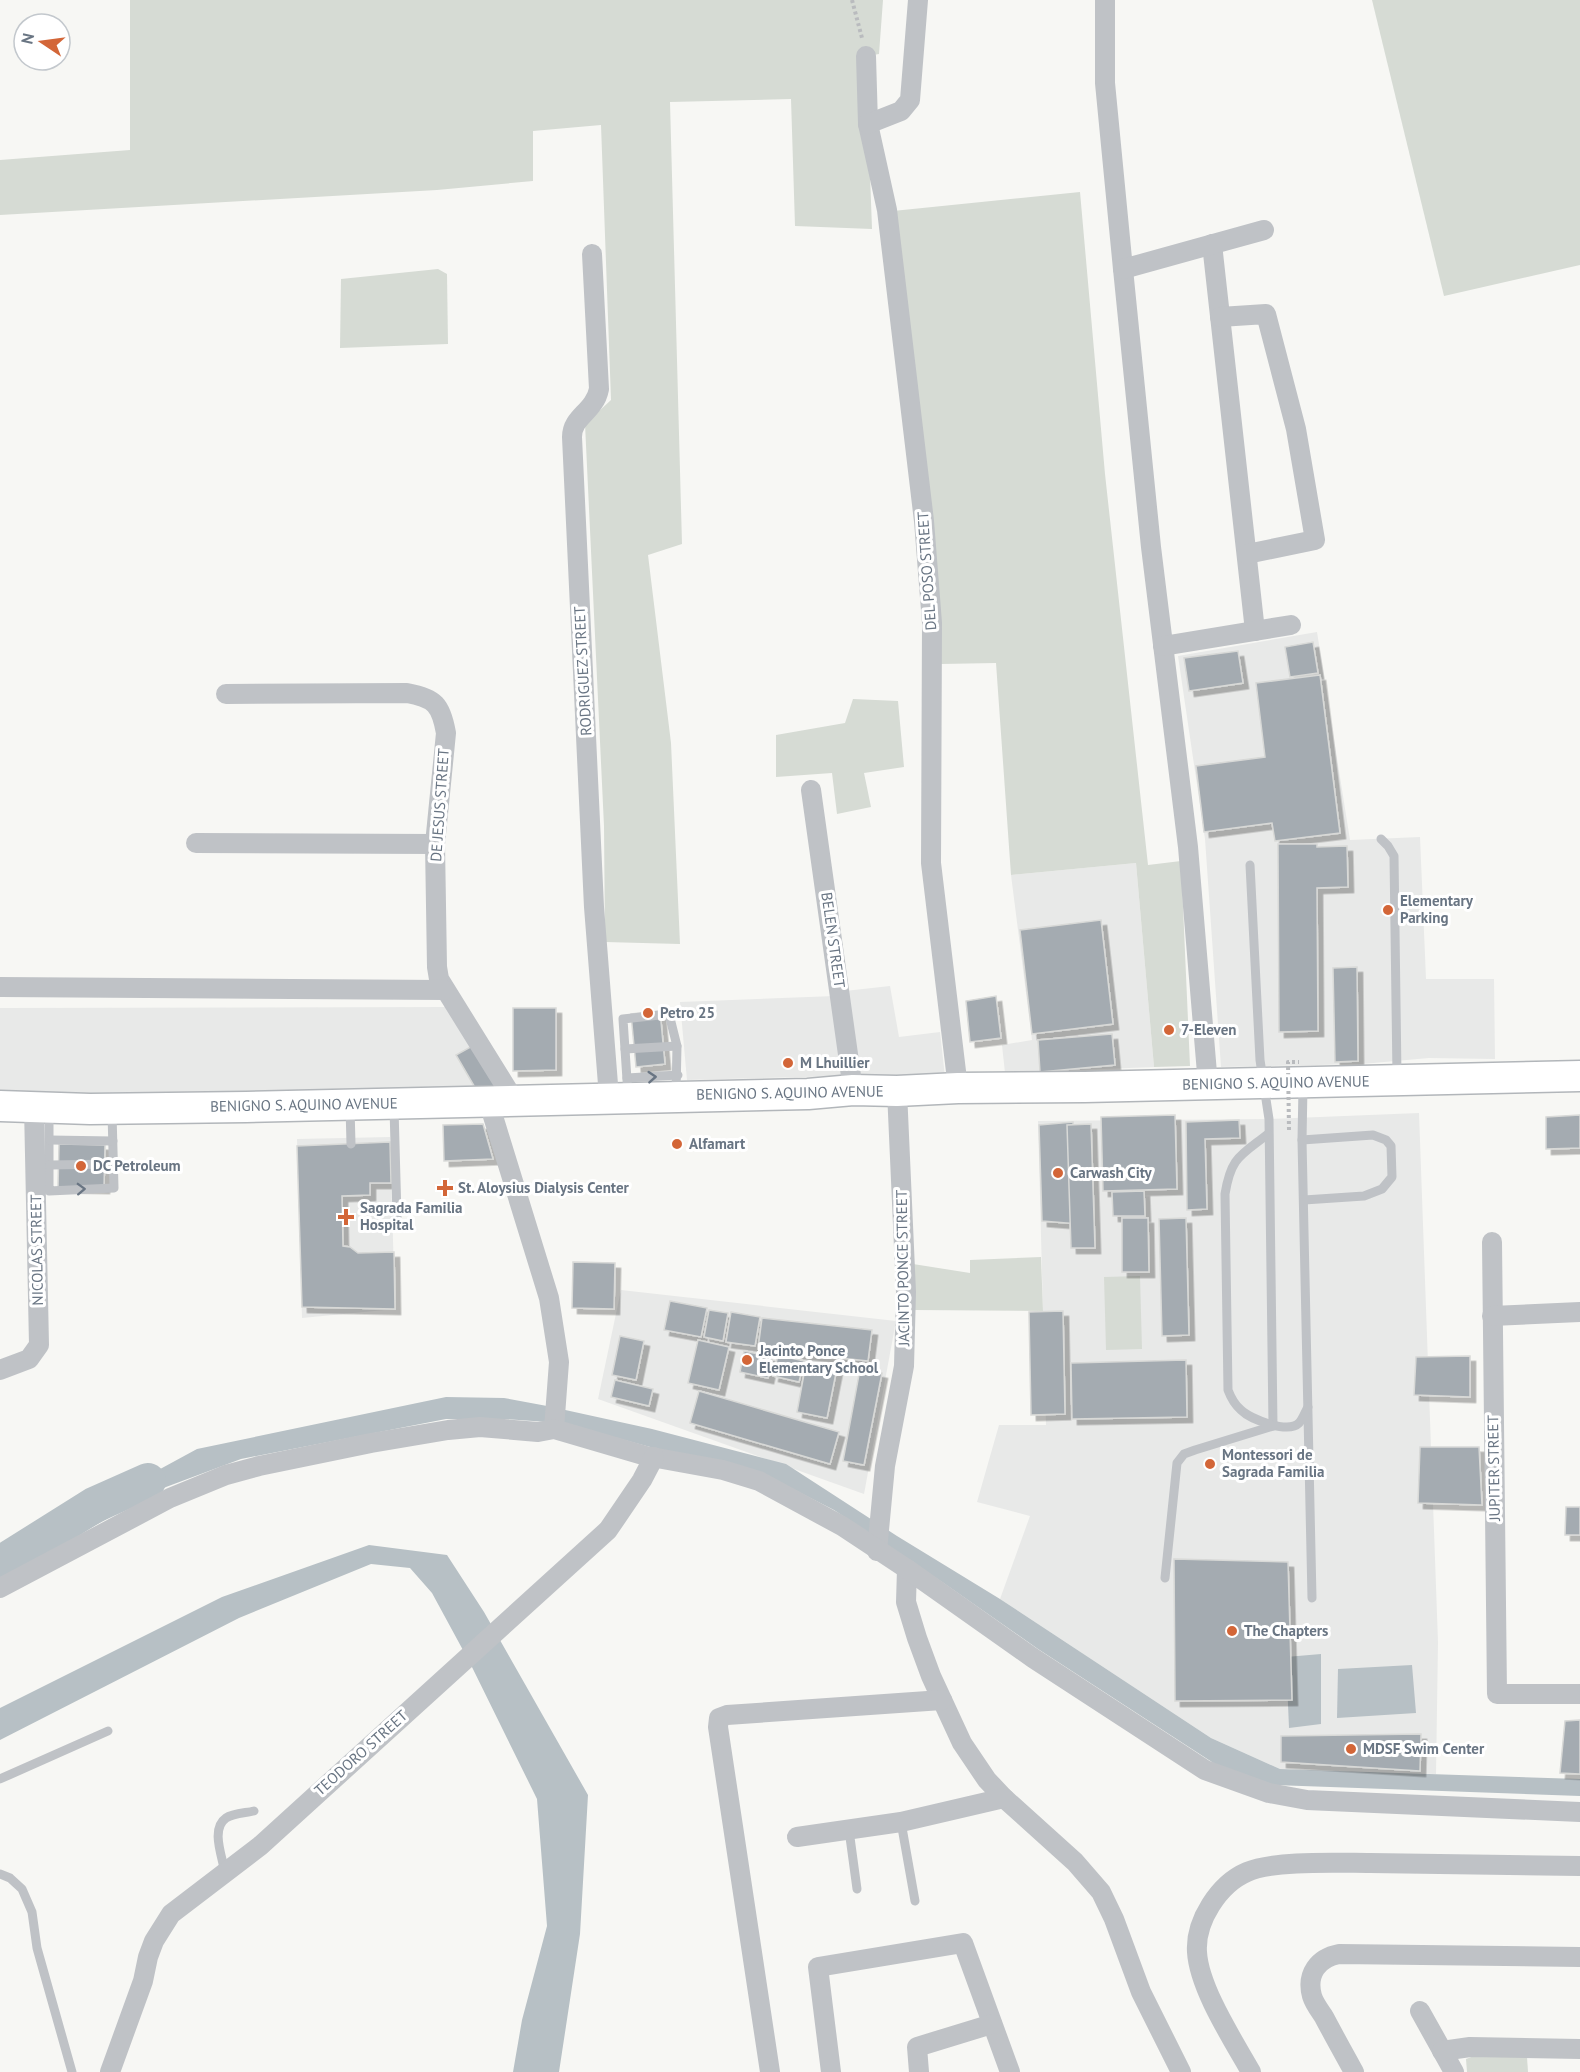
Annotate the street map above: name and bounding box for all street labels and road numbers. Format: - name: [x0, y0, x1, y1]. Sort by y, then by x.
- street label: DEL POSO STREET: [913, 510, 940, 631]
- street label: RODRIGUEZ STREET: [570, 605, 595, 736]
- street label: DE JESUS STREET: [426, 747, 453, 862]
- street label: BELEN STREET: [817, 891, 850, 990]
- street label: BENIGNO S. AQUINO AVENUE: [1182, 1071, 1370, 1094]
- street label: BENIGNO S. AQUINO AVENUE: [696, 1081, 884, 1104]
- street label: BENIGNO S. AQUINO AVENUE: [210, 1093, 398, 1116]
- street label: JACINTO PONCE STREET: [892, 1189, 913, 1347]
- street label: NICOLAS STREET: [26, 1194, 47, 1306]
- street label: JUPITER STREET: [1483, 1414, 1504, 1522]
- street label: TEODORO STREET: [310, 1705, 412, 1799]

